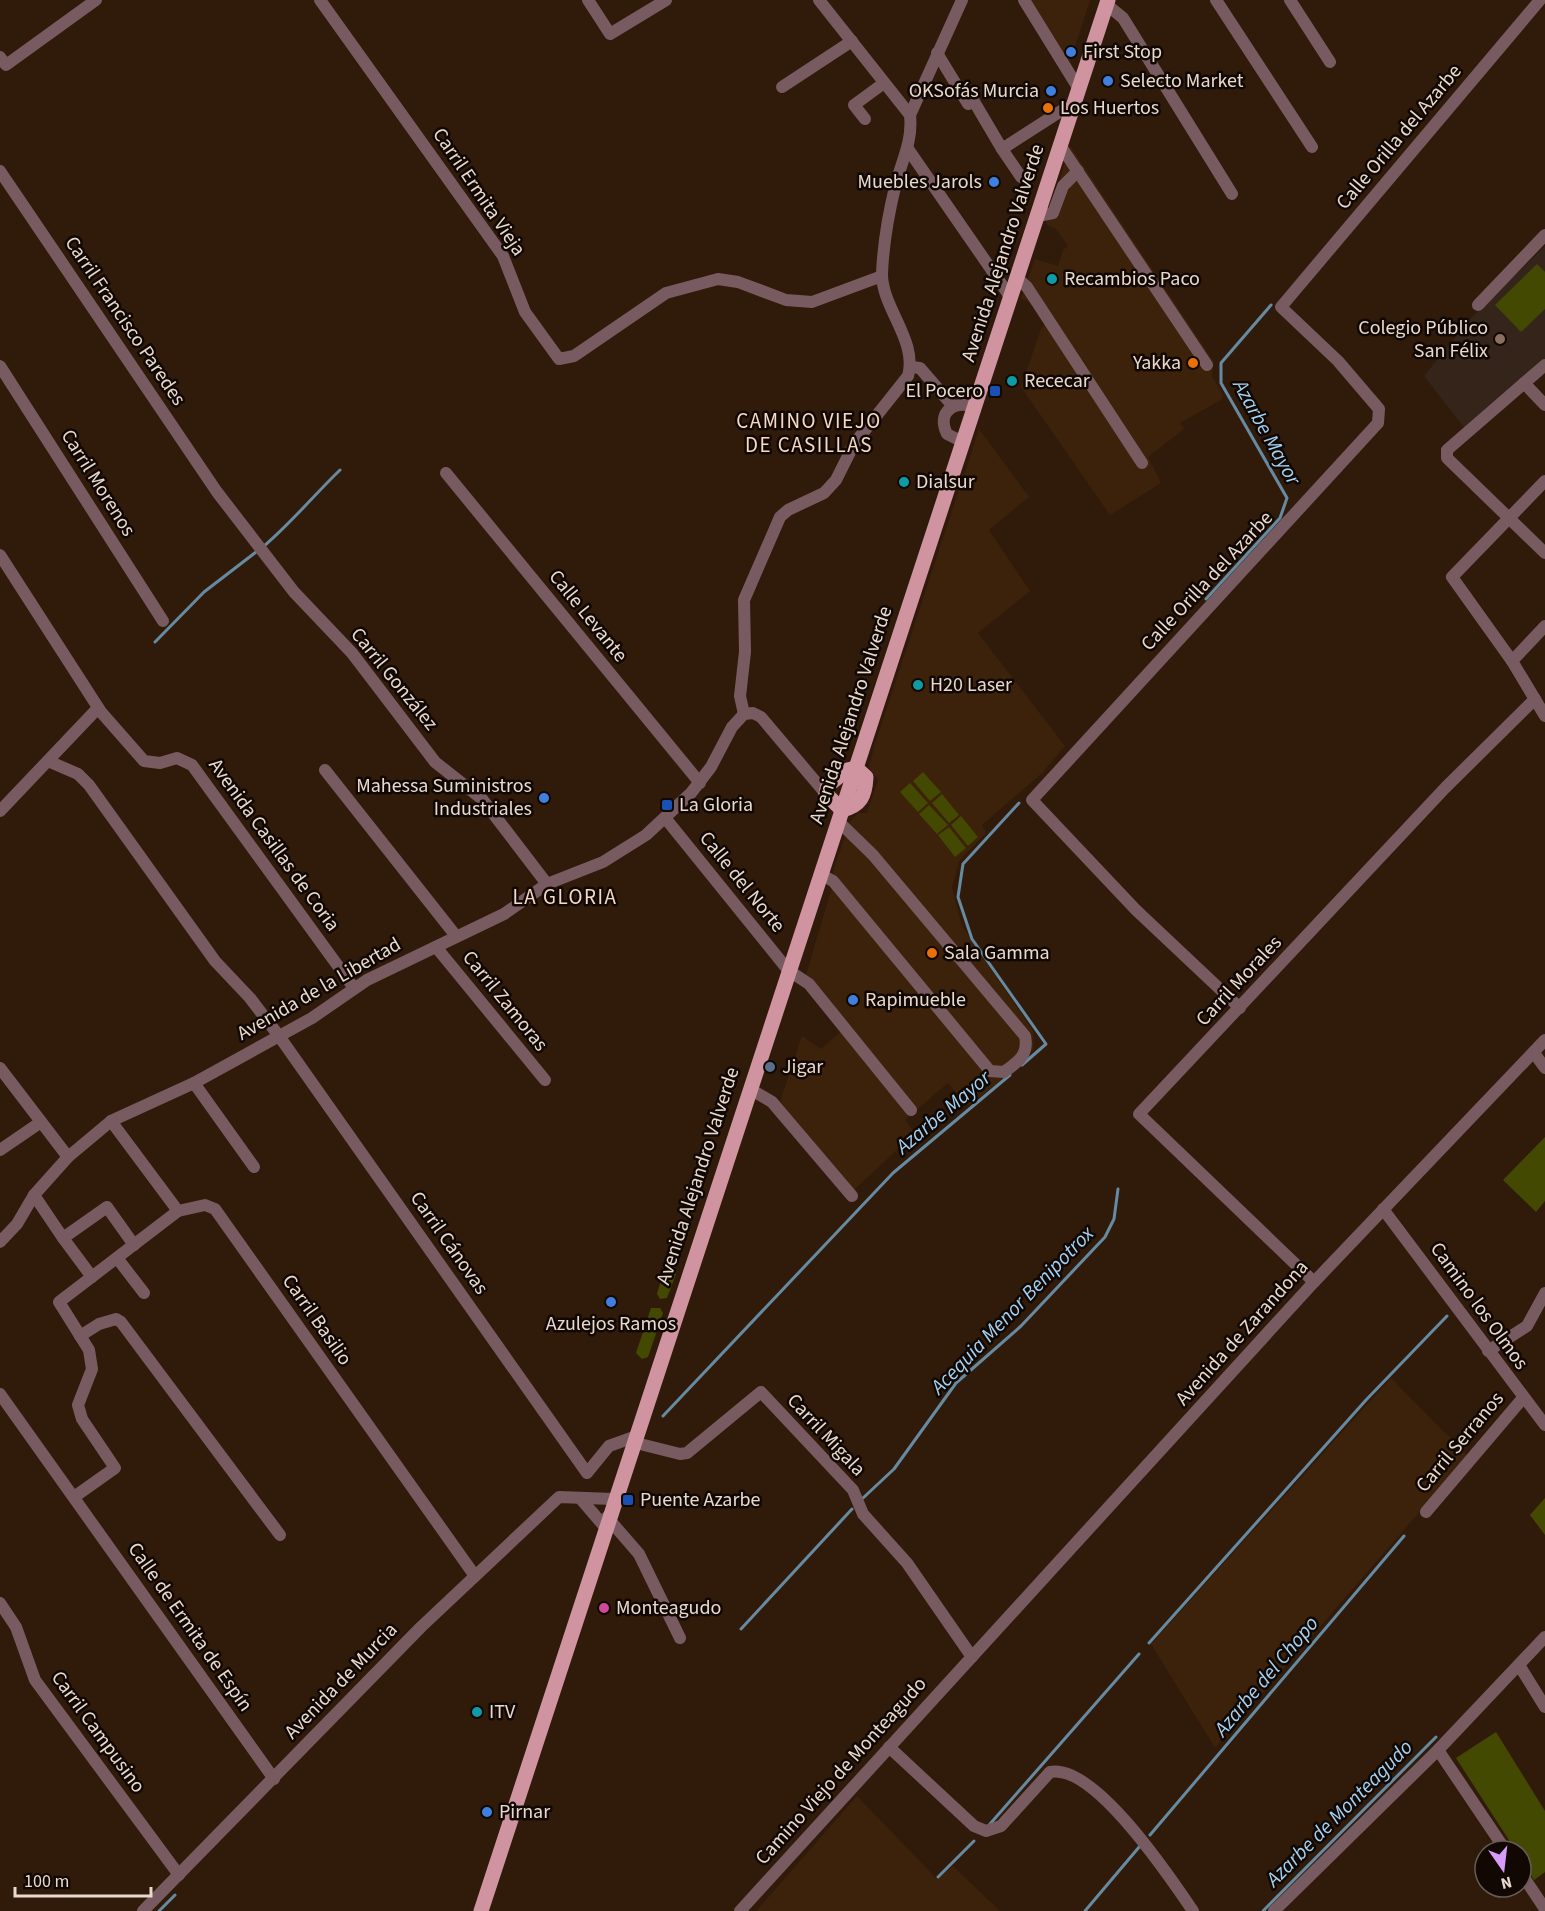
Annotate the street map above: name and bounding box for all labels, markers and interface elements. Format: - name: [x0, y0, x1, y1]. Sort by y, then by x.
- place label: First Stop: [1083, 38, 1162, 66]
- marker: First Stop: [1064, 45, 1078, 59]
- street label: Calle Orilla del Azarbe: [1330, 58, 1468, 216]
- place label: Selecto Market: [1120, 67, 1244, 95]
- marker: Selecto Market: [1101, 74, 1115, 88]
- place label: OKSofás Murcia: [909, 77, 1039, 105]
- marker: OKSofás Murcia: [1044, 84, 1058, 98]
- place label: Los Huertos: [1060, 94, 1159, 122]
- marker: Los Huertos: [1041, 101, 1055, 115]
- street label: Carril Ermita Vieja: [426, 122, 532, 262]
- street label: Avenida Alejandro Valverde: [955, 140, 1051, 365]
- place label: Muebles Jarols: [857, 168, 982, 196]
- marker: Muebles Jarols: [987, 175, 1001, 189]
- street label: Carril Francisco Paredes: [58, 231, 192, 411]
- place label: Recambios Paco: [1064, 265, 1200, 293]
- marker: Recambios Paco: [1045, 272, 1059, 286]
- place label: Colegio Público San Félix: [1358, 314, 1488, 365]
- marker: Colegio Público San Félix: [1493, 332, 1507, 346]
- place label: Yakka: [1132, 349, 1181, 377]
- marker: Yakka: [1186, 356, 1200, 370]
- place label: Rececar: [1024, 367, 1090, 395]
- water label: Azarbe Mayor: [1225, 372, 1309, 491]
- marker: Rececar: [1005, 374, 1019, 388]
- place label: El Pocero: [905, 377, 983, 405]
- marker: El Pocero: [988, 384, 1002, 398]
- district label: CAMINO VIEJO DE CASILLAS: [736, 406, 882, 460]
- street label: Carril Morenos: [54, 424, 142, 542]
- place label: Dialsur: [916, 468, 975, 496]
- marker: Dialsur: [897, 475, 911, 489]
- street label: Calle Orilla del Azarbe: [1135, 505, 1279, 657]
- street label: Calle Levante: [542, 564, 634, 668]
- street label: Avenida Alejandro Valverde: [803, 602, 899, 827]
- street label: Carril González: [344, 622, 444, 736]
- place label: H20 Laser: [930, 671, 1012, 699]
- marker: H20 Laser: [911, 678, 925, 692]
- street label: Avenida Casillas de Coria: [202, 753, 346, 937]
- place label: Mahessa Suministros Industriales: [356, 772, 532, 823]
- marker: Mahessa Suministros Industriales: [537, 791, 551, 805]
- place label: La Gloria: [679, 791, 753, 819]
- marker: La Gloria: [660, 798, 674, 812]
- street label: Calle del Norte: [692, 825, 792, 939]
- district label: LA GLORIA: [513, 882, 617, 912]
- street label: Carril Morales: [1190, 929, 1288, 1033]
- street label: Avenida de la Libertad: [232, 931, 406, 1047]
- place label: Sala Gamma: [944, 939, 1050, 967]
- street label: Carril Zamoras: [456, 945, 554, 1057]
- marker: Sala Gamma: [925, 946, 939, 960]
- place label: Rapimueble: [865, 986, 966, 1014]
- marker: Rapimueble: [846, 993, 860, 1007]
- place label: Jigar: [782, 1053, 823, 1081]
- marker: Jigar: [763, 1060, 777, 1074]
- street label: Avenida Alejandro Valverde: [650, 1063, 746, 1288]
- water label: Azarbe Mayor: [887, 1063, 998, 1162]
- street label: Carril Cánovas: [403, 1186, 495, 1300]
- water label: Acequia Menor Benipotrox: [922, 1218, 1101, 1402]
- street label: Camino los Olmos: [1423, 1237, 1535, 1375]
- street label: Avenida de Zarandona: [1169, 1254, 1315, 1412]
- street label: Carril Basilio: [275, 1269, 359, 1371]
- marker: Azulejos Ramos: [604, 1295, 618, 1309]
- place label: Azulejos Ramos: [546, 1310, 676, 1338]
- street label: Carril Serranos: [1410, 1386, 1510, 1498]
- street label: Carril Migala: [780, 1387, 872, 1483]
- place label: Puente Azarbe: [640, 1486, 760, 1514]
- marker: Puente Azarbe: [621, 1493, 635, 1507]
- street label: Calle de Ermita de Espín: [121, 1537, 259, 1717]
- place label: Monteagudo: [616, 1594, 721, 1622]
- marker: Monteagudo: [597, 1601, 611, 1615]
- water label: Azarbe del Chopo: [1205, 1609, 1325, 1744]
- street label: Avenida de Murcia: [278, 1617, 404, 1745]
- street label: Carril Campusino: [44, 1665, 152, 1799]
- street label: Camino Viejo de Monteagudo: [749, 1671, 933, 1871]
- place label: ITV: [489, 1698, 516, 1726]
- marker: ITV: [470, 1705, 484, 1719]
- water label: Azarbe de Monteagudo: [1257, 1733, 1419, 1895]
- place label: Pirnar: [499, 1798, 550, 1826]
- marker: Pirnar: [480, 1805, 494, 1819]
- north arrow: [1473, 1839, 1533, 1899]
- scale bar: [15, 1860, 152, 1898]
- text: 100 m: [24, 1869, 69, 1894]
- text: N: [1499, 1871, 1514, 1895]

